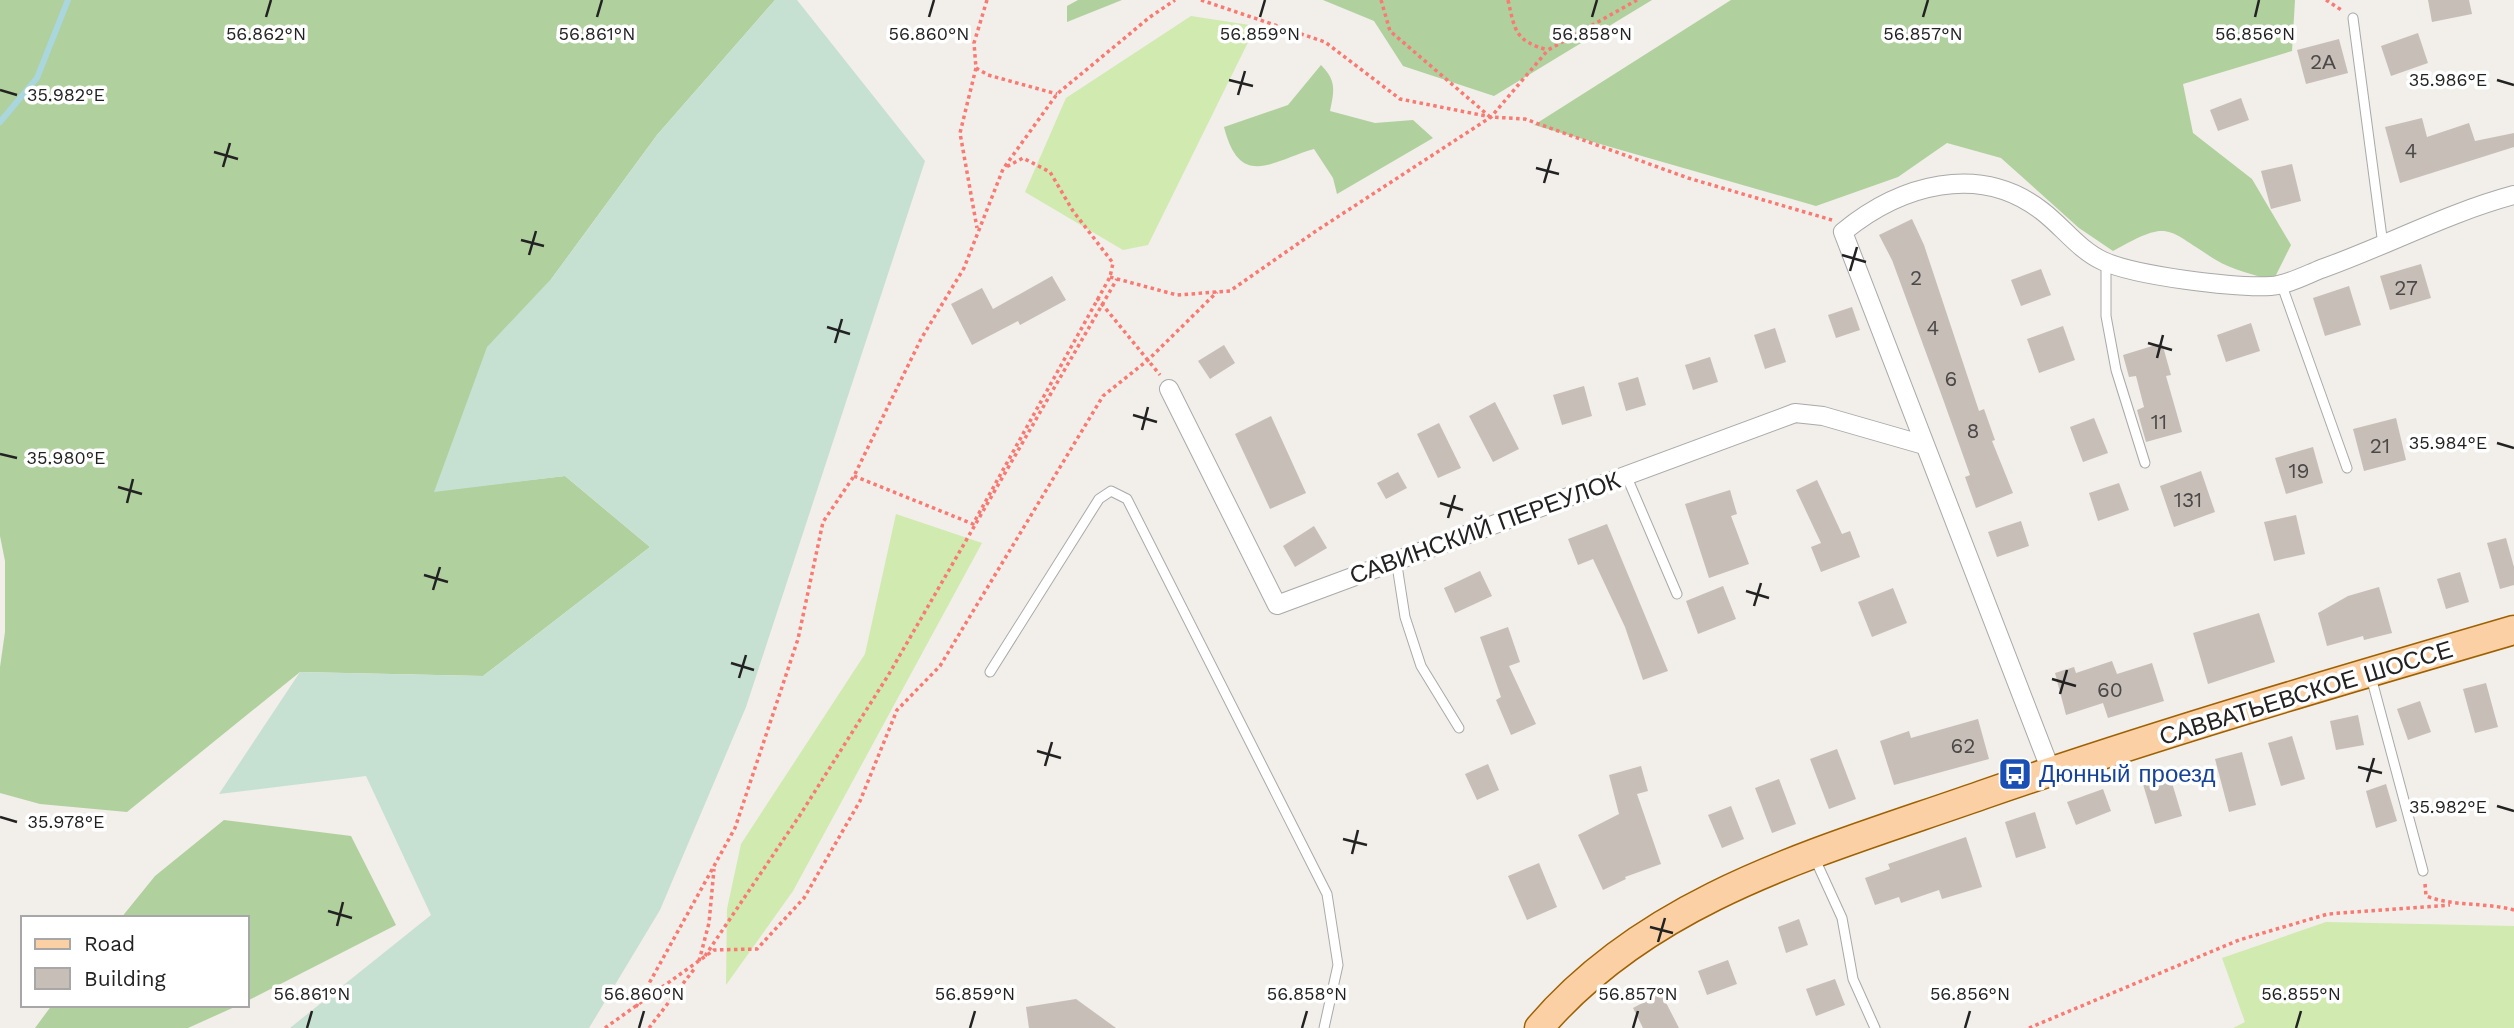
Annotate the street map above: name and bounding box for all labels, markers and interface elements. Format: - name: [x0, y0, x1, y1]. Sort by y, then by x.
- text: 56.862°N: [226, 23, 306, 44]
- text: 56.861°N: [559, 23, 635, 44]
- text: 56.860°N: [889, 23, 969, 44]
- text: 56.859°N: [1220, 23, 1300, 44]
- text: 56.858°N: [1552, 23, 1632, 44]
- text: 56.857°N: [1883, 23, 1963, 44]
- text: 56.856°N: [2215, 23, 2295, 44]
- house number: 2А: [2310, 49, 2336, 74]
- text: 35.986°E: [2409, 69, 2487, 90]
- text: 35.982°E: [27, 84, 105, 105]
- house number: 4: [2405, 138, 2417, 163]
- house number: 2: [1910, 265, 1922, 290]
- house number: 27: [2394, 275, 2418, 300]
- house number: 4: [1927, 315, 1939, 340]
- house number: 6: [1945, 366, 1957, 391]
- house number: 11: [2151, 409, 2167, 434]
- house number: 8: [1967, 418, 1979, 443]
- text: 35.984°E: [2409, 432, 2487, 453]
- house number: 21: [2370, 433, 2390, 458]
- text: 35.980°E: [27, 447, 105, 468]
- house number: 19: [2288, 458, 2310, 483]
- street label: САВИНСКИЙ ПЕРЕУЛОК: [1346, 466, 1624, 590]
- house number: 131: [2174, 487, 2202, 512]
- street label: САВВАТЬЕВСКОЕ ШОССЕ: [2156, 635, 2456, 751]
- house number: 60: [2097, 677, 2123, 702]
- house number: 62: [1950, 733, 1976, 758]
- bus stop icon: Дюнный проезд: [1996, 755, 2034, 793]
- place label: Дюнный проезд: [2039, 760, 2216, 788]
- text: 35.982°E: [2409, 796, 2487, 817]
- text: 35.978°E: [27, 811, 105, 832]
- legend: [21, 916, 248, 1007]
- text: Road: [84, 931, 135, 956]
- text: Building: [84, 966, 166, 991]
- text: 56.861°N: [274, 983, 350, 1004]
- text: 56.860°N: [604, 983, 684, 1004]
- text: 56.859°N: [935, 983, 1015, 1004]
- text: 56.858°N: [1267, 983, 1347, 1004]
- text: 56.857°N: [1598, 983, 1678, 1004]
- text: 56.856°N: [1930, 983, 2010, 1004]
- text: 56.855°N: [2261, 983, 2341, 1004]

